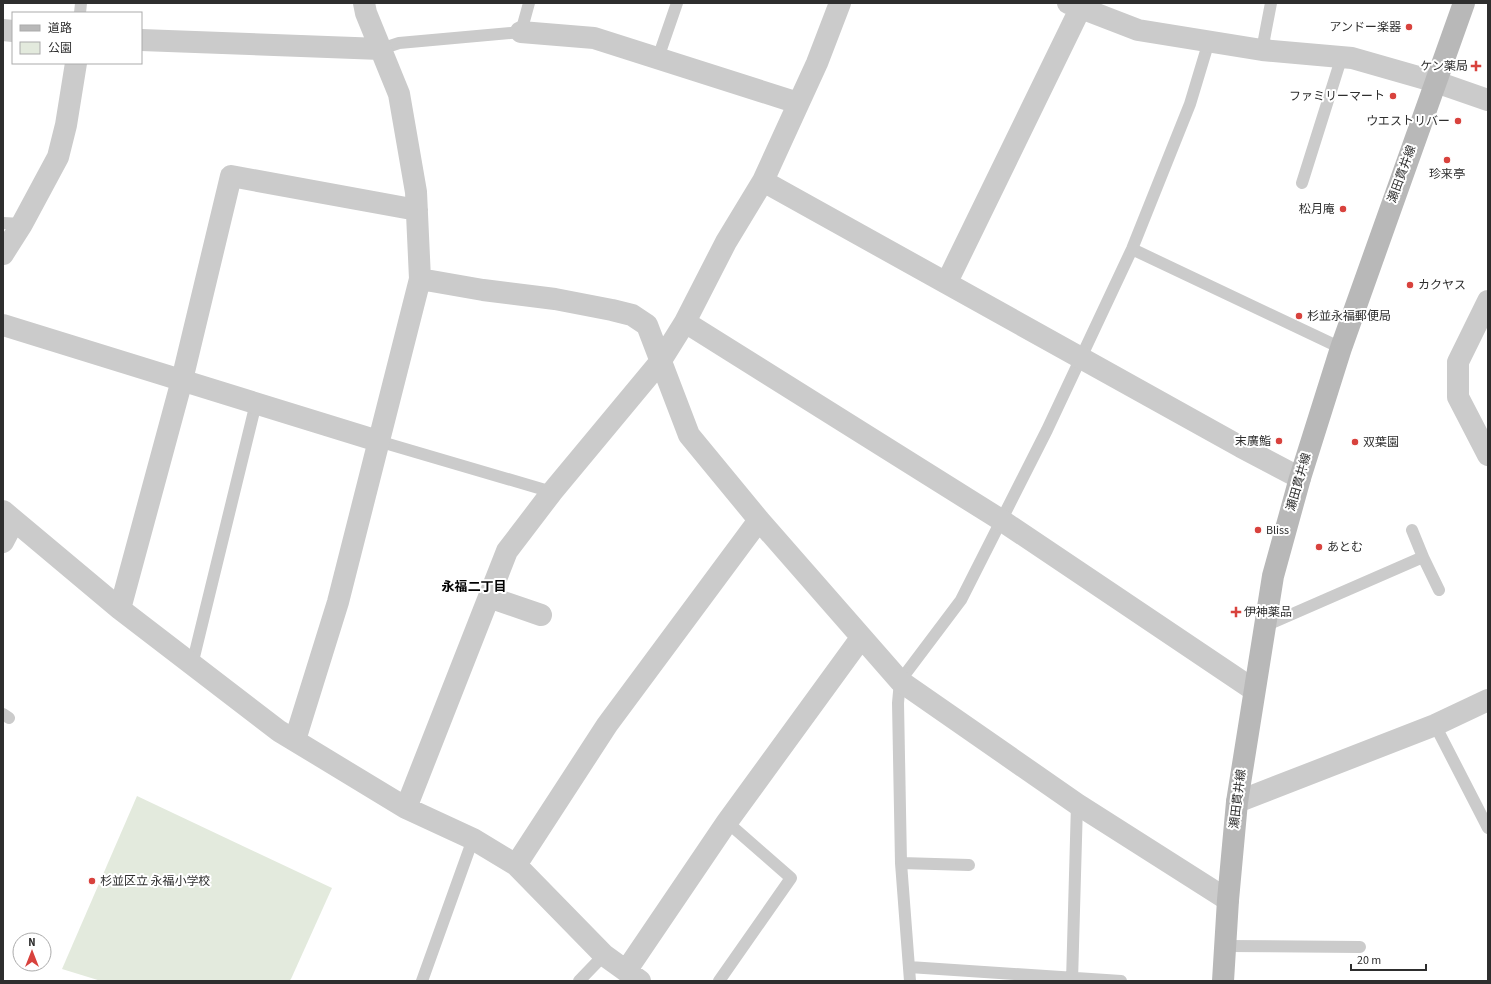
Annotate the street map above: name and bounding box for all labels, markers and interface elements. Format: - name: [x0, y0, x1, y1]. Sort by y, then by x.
- legend: [12, 12, 142, 64]
- place label: アンドー楽器: [1329, 19, 1401, 36]
- text: 道路: [48, 20, 72, 37]
- marker: アンドー楽器: [1404, 22, 1414, 32]
- text: 公園: [48, 40, 72, 57]
- place label: ケン薬局: [1420, 58, 1468, 75]
- marker: ケン薬局: [1471, 61, 1481, 71]
- place label: ファミリーマート: [1289, 88, 1385, 105]
- marker: ファミリーマート: [1388, 91, 1398, 101]
- place label: ウエストリバー: [1366, 113, 1450, 130]
- marker: ウエストリバー: [1453, 116, 1463, 126]
- street label: 瀬田貫井線: [1384, 143, 1420, 205]
- marker: 珍来亭: [1442, 155, 1452, 165]
- place label: 珍来亭: [1429, 166, 1465, 183]
- place label: 松月庵: [1299, 201, 1335, 218]
- marker: 松月庵: [1338, 204, 1348, 214]
- place label: カクヤス: [1418, 277, 1466, 294]
- marker: カクヤス: [1405, 280, 1415, 290]
- place label: 杉並永福郵便局: [1307, 308, 1391, 325]
- marker: 杉並永福郵便局: [1294, 311, 1304, 321]
- place label: 末廣鮨: [1235, 433, 1271, 450]
- place label: 双葉園: [1363, 434, 1399, 451]
- marker: 末廣鮨: [1274, 436, 1284, 446]
- marker: 双葉園: [1350, 437, 1360, 447]
- street label: 瀬田貫井線: [1283, 451, 1315, 513]
- place label: Bliss: [1266, 522, 1289, 539]
- marker: Bliss: [1253, 525, 1263, 535]
- place label: あとむ: [1327, 539, 1363, 556]
- marker: あとむ: [1314, 542, 1324, 552]
- district label: 永福二丁目: [441, 578, 507, 596]
- place label: 伊神薬品: [1244, 604, 1292, 621]
- marker: 伊神薬品: [1231, 607, 1241, 617]
- street label: 瀬田貫井線: [1226, 768, 1250, 830]
- place label: 杉並区立 永福小学校: [100, 873, 210, 890]
- marker: 杉並区立 永福小学校: [87, 876, 97, 886]
- north arrow: [12, 932, 52, 972]
- text: N: [28, 935, 36, 950]
- scale bar: [1351, 946, 1426, 972]
- text: 20 m: [1357, 952, 1381, 969]

